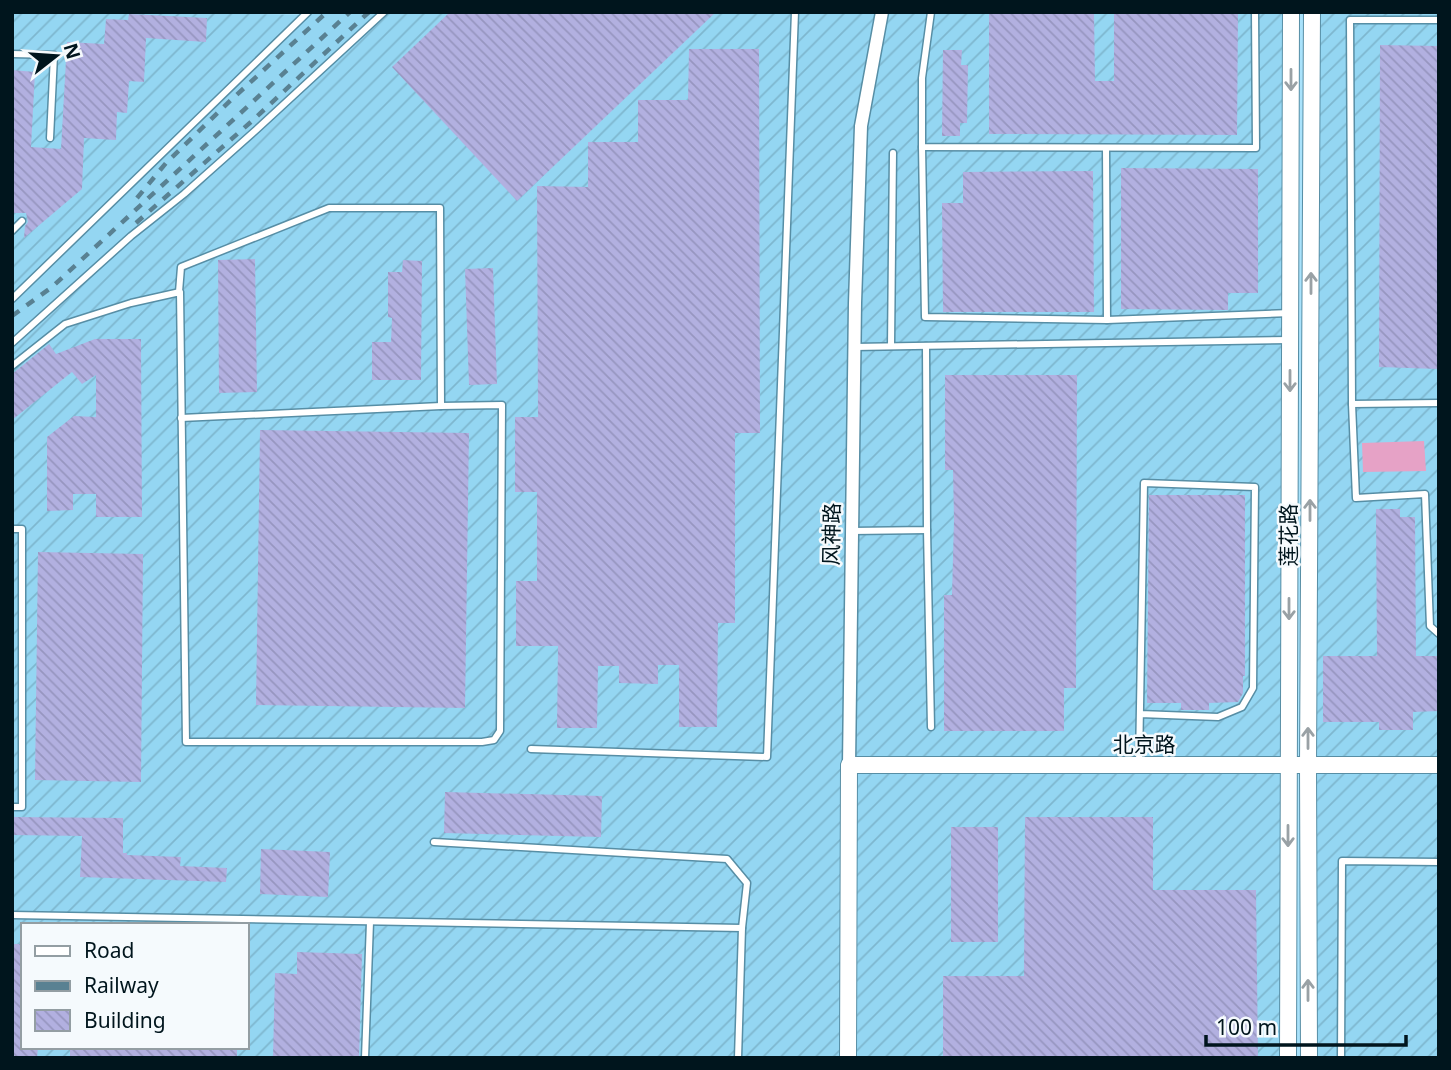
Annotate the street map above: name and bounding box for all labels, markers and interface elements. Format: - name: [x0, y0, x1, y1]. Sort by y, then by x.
- north arrow: [21, 21, 91, 91]
- text: N: [58, 40, 87, 62]
- one-way arrow: [1284, 69, 1298, 92]
- one-way arrow: [1304, 271, 1318, 294]
- one-way arrow: [1283, 370, 1297, 393]
- one-way arrow: [1303, 499, 1316, 522]
- street label: 风神路: [816, 502, 846, 566]
- street label: 莲花路: [1274, 504, 1302, 567]
- one-way arrow: [1282, 597, 1296, 620]
- one-way arrow: [1301, 726, 1315, 749]
- street label: 北京路: [1113, 730, 1176, 758]
- one-way arrow: [1281, 825, 1295, 848]
- legend: [21, 923, 248, 1049]
- text: Road: [84, 936, 134, 964]
- text: Railway: [84, 971, 159, 999]
- one-way arrow: [1301, 978, 1315, 1001]
- scale bar: [1206, 1004, 1406, 1048]
- text: Building: [84, 1006, 166, 1034]
- text: 100 m: [1216, 1013, 1277, 1041]

